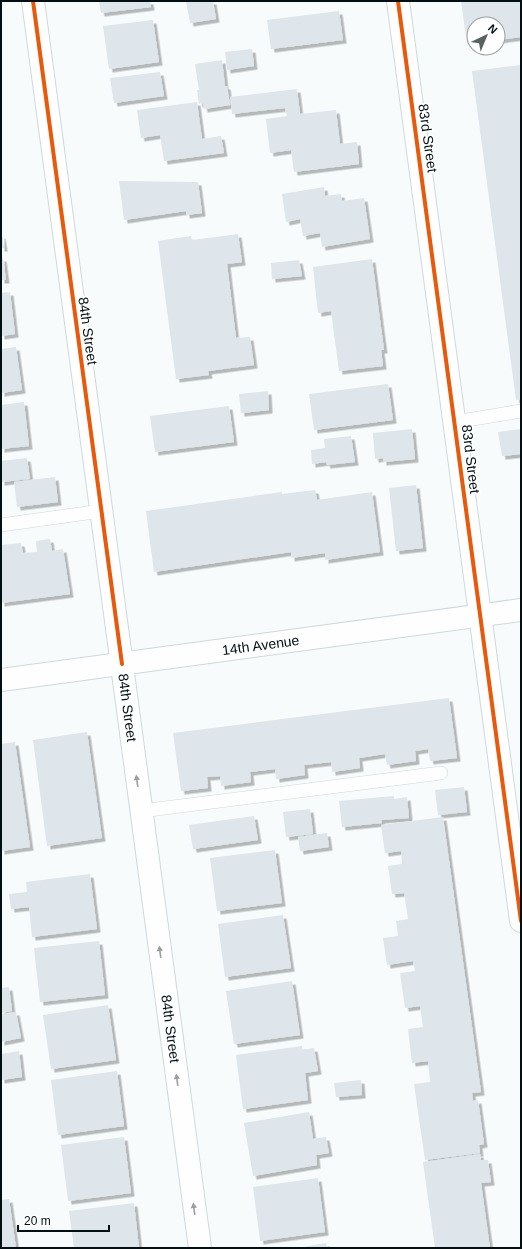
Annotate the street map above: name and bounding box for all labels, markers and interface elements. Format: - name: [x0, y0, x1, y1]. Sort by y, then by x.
- north arrow: [466, 16, 506, 56]
- text: N: [486, 22, 500, 36]
- street label: 83rd Street: [415, 103, 441, 174]
- street label: 84th Street: [75, 296, 101, 366]
- street label: 83rd Street: [459, 424, 483, 494]
- street label: 14th Avenue: [221, 632, 300, 658]
- street label: 84th Street: [115, 673, 140, 743]
- one-way arrow: [134, 775, 140, 787]
- one-way arrow: [157, 946, 163, 958]
- street label: 84th Street: [158, 994, 183, 1064]
- one-way arrow: [174, 1074, 180, 1087]
- one-way arrow: [191, 1203, 197, 1215]
- scale bar: [18, 1207, 109, 1233]
- text: 20 m: [24, 1214, 51, 1228]

